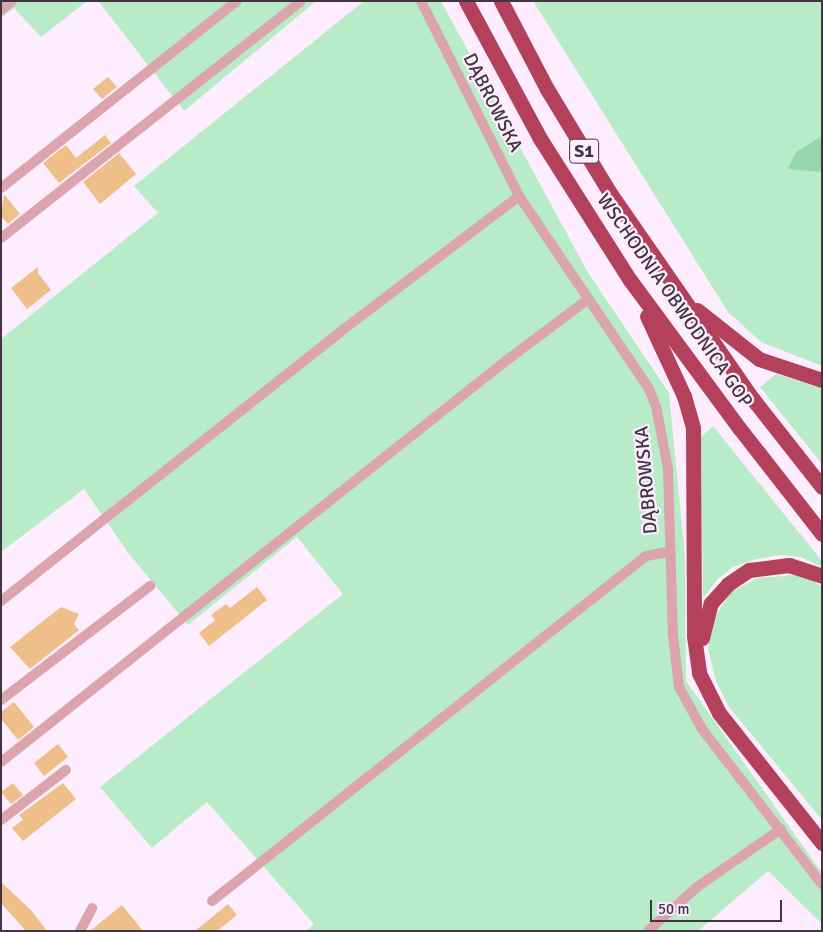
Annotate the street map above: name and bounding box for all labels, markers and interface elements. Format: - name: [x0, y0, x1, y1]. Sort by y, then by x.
- street label: DĄBROWSKA: [457, 50, 527, 156]
- road number: S1: [569, 136, 599, 166]
- street label: WSCHODNIA OBWODNICA GOP: [591, 190, 757, 412]
- street label: DĄBROWSKA: [631, 425, 663, 535]
- scale bar: [653, 890, 786, 922]
- text: 50 m: [658, 900, 689, 918]

